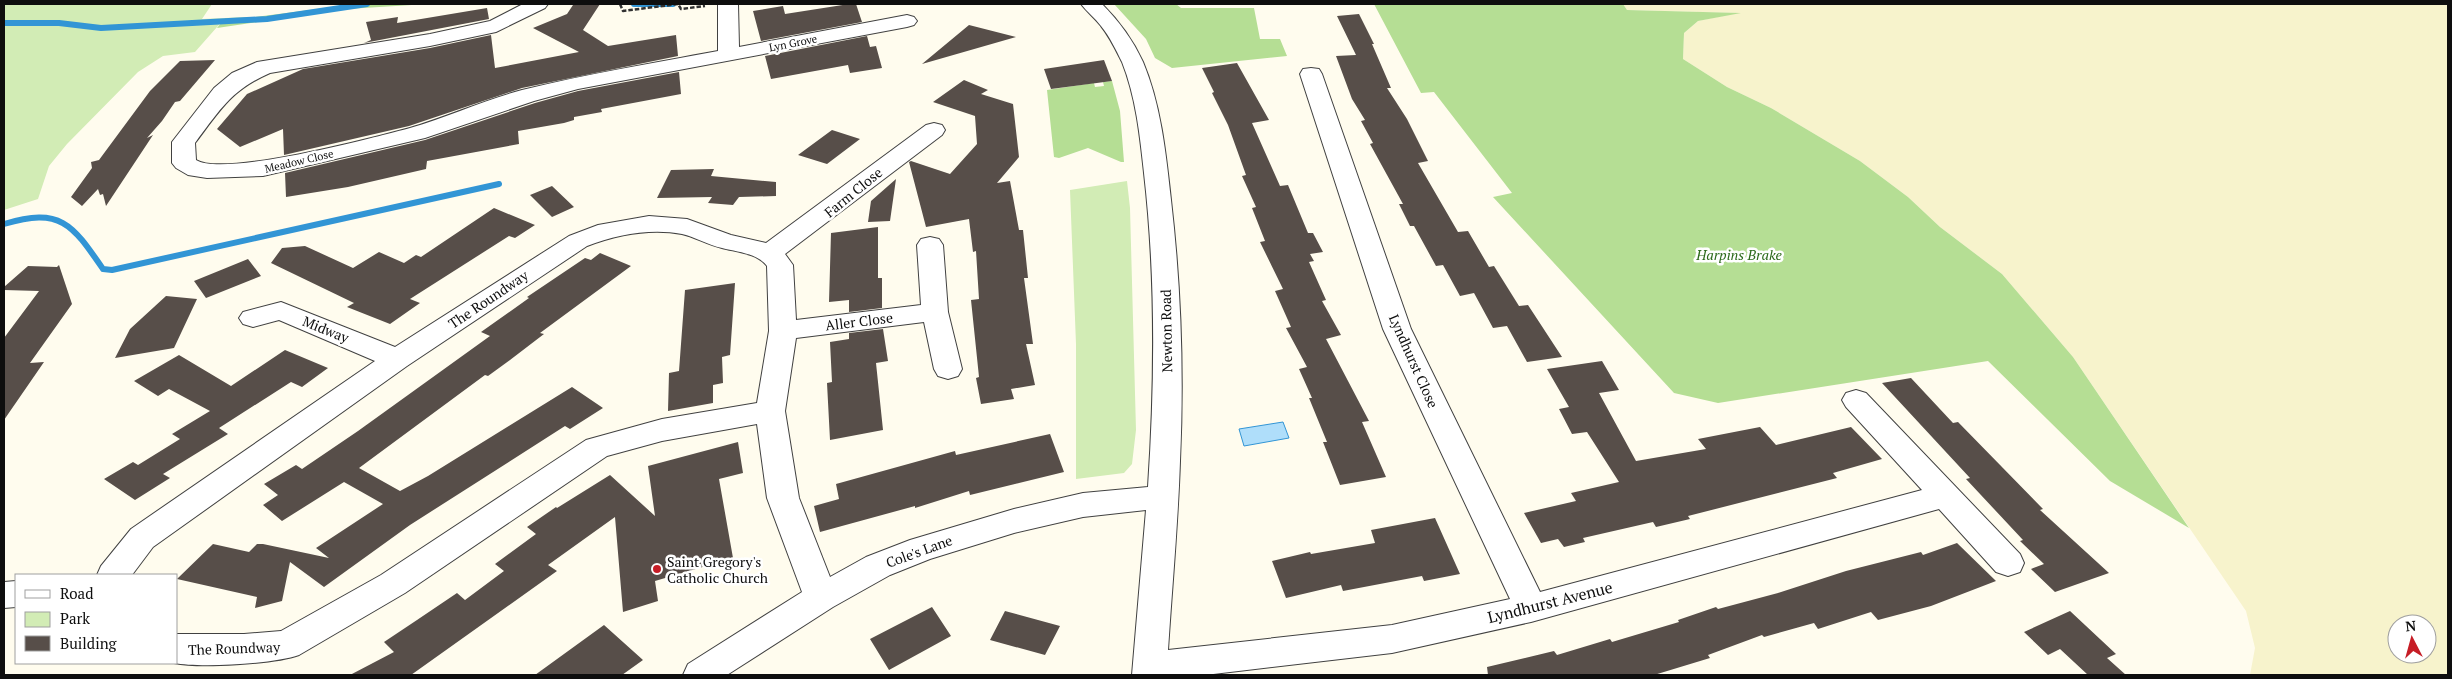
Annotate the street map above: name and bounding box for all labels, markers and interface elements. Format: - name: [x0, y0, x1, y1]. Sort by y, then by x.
- street label: Lyn Grove: [768, 31, 819, 55]
- street label: Meadow Close: [263, 146, 335, 176]
- street label: Farm Close: [820, 163, 886, 221]
- park label: Harpins Brake: [1695, 245, 1782, 264]
- street label: The Roundway: [444, 265, 532, 333]
- street label: Newton Road: [1156, 289, 1176, 373]
- street label: Aller Close: [824, 307, 894, 335]
- street label: Midway: [300, 311, 353, 347]
- street label: Lyndhurst Close: [1385, 311, 1443, 411]
- street label: Cole's Lane: [883, 530, 955, 572]
- place label: Saint Gregory's Catholic Church: [667, 552, 768, 587]
- marker: Saint Gregory's Catholic Church: [651, 563, 663, 575]
- legend: [15, 574, 178, 664]
- street label: Lyndhurst Avenue: [1485, 576, 1615, 628]
- text: Road: [60, 583, 93, 603]
- text: Park: [60, 608, 90, 628]
- north arrow: [2387, 614, 2437, 664]
- text: N: [2404, 616, 2417, 636]
- text: Building: [60, 633, 118, 653]
- street label: The Roundway: [188, 637, 281, 659]

